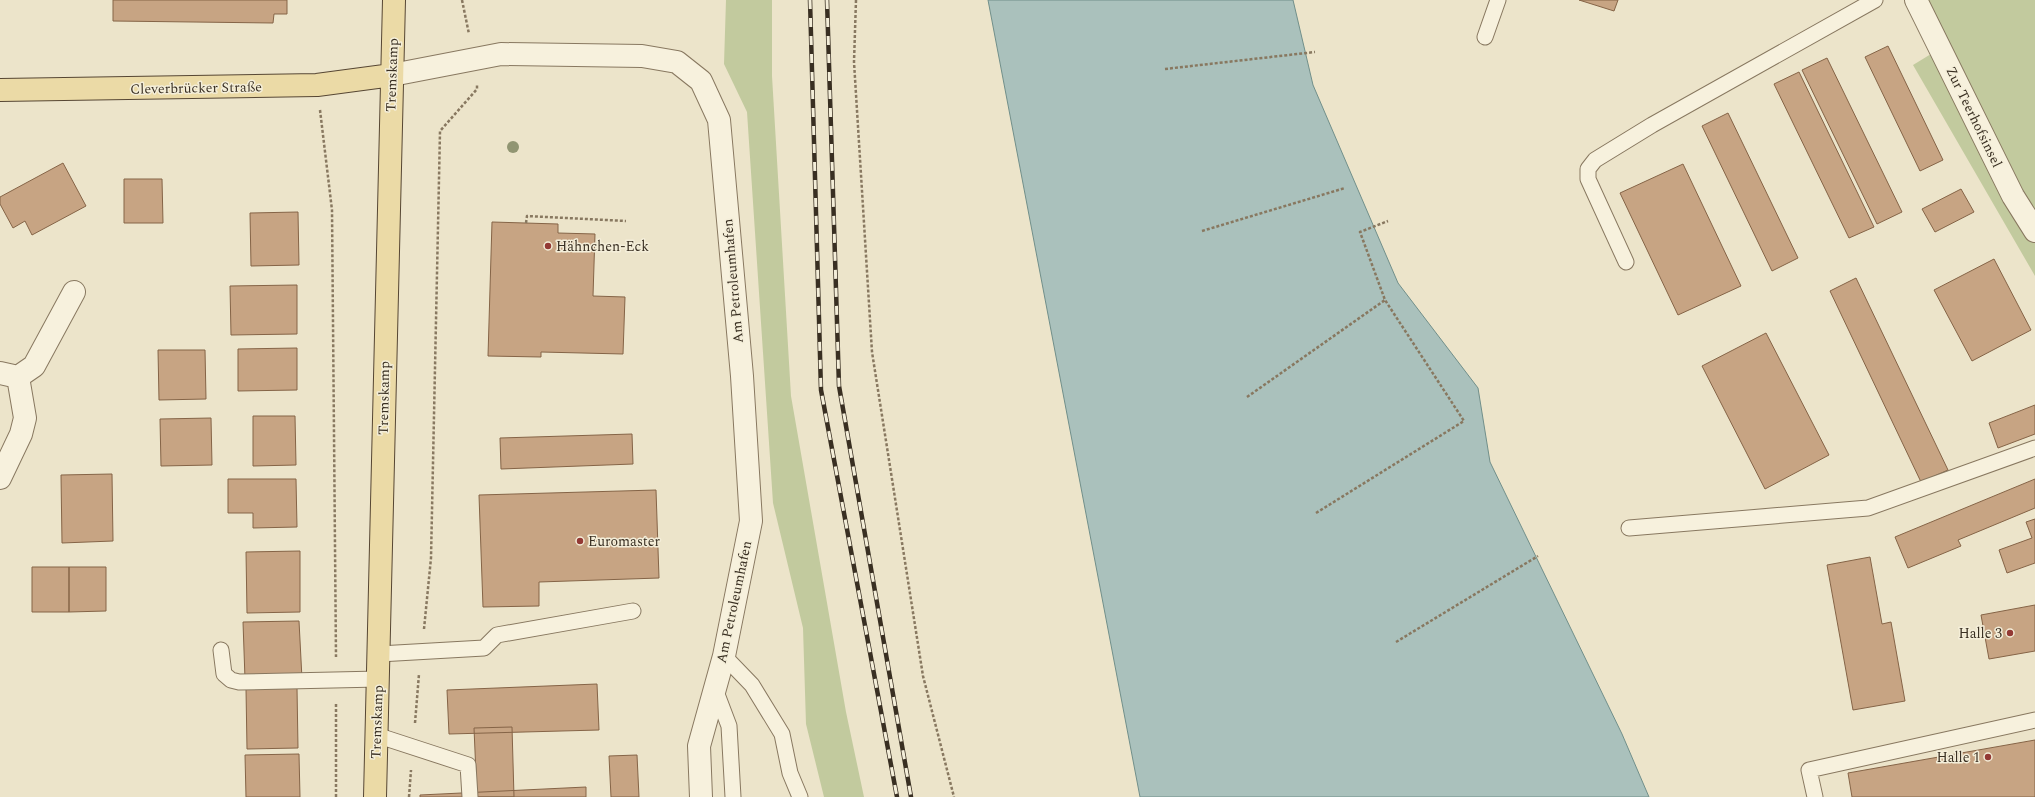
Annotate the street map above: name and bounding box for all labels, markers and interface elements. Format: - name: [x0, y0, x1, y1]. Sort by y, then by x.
- street label: Tremskamp: [380, 38, 404, 112]
- street label: Zur Teerhofsinsel: [1940, 63, 2008, 171]
- street label: Cleverbrücker Straße: [130, 76, 262, 100]
- street label: Am Petroleumhafen: [717, 218, 749, 344]
- place label: Hähnchen-Eck: [556, 236, 649, 257]
- marker: Hähnchen-Eck: [543, 241, 553, 251]
- street label: Tremskamp: [373, 361, 395, 435]
- place label: Euromaster: [588, 531, 661, 552]
- marker: Euromaster: [575, 536, 585, 546]
- street label: Am Petroleumhafen: [711, 539, 757, 665]
- place label: Halle 3: [1958, 623, 2002, 644]
- marker: Halle 3: [2005, 628, 2015, 638]
- street label: Tremskamp: [365, 685, 389, 759]
- place label: Halle 1: [1936, 747, 1980, 768]
- marker: Halle 1: [1983, 752, 1993, 762]

